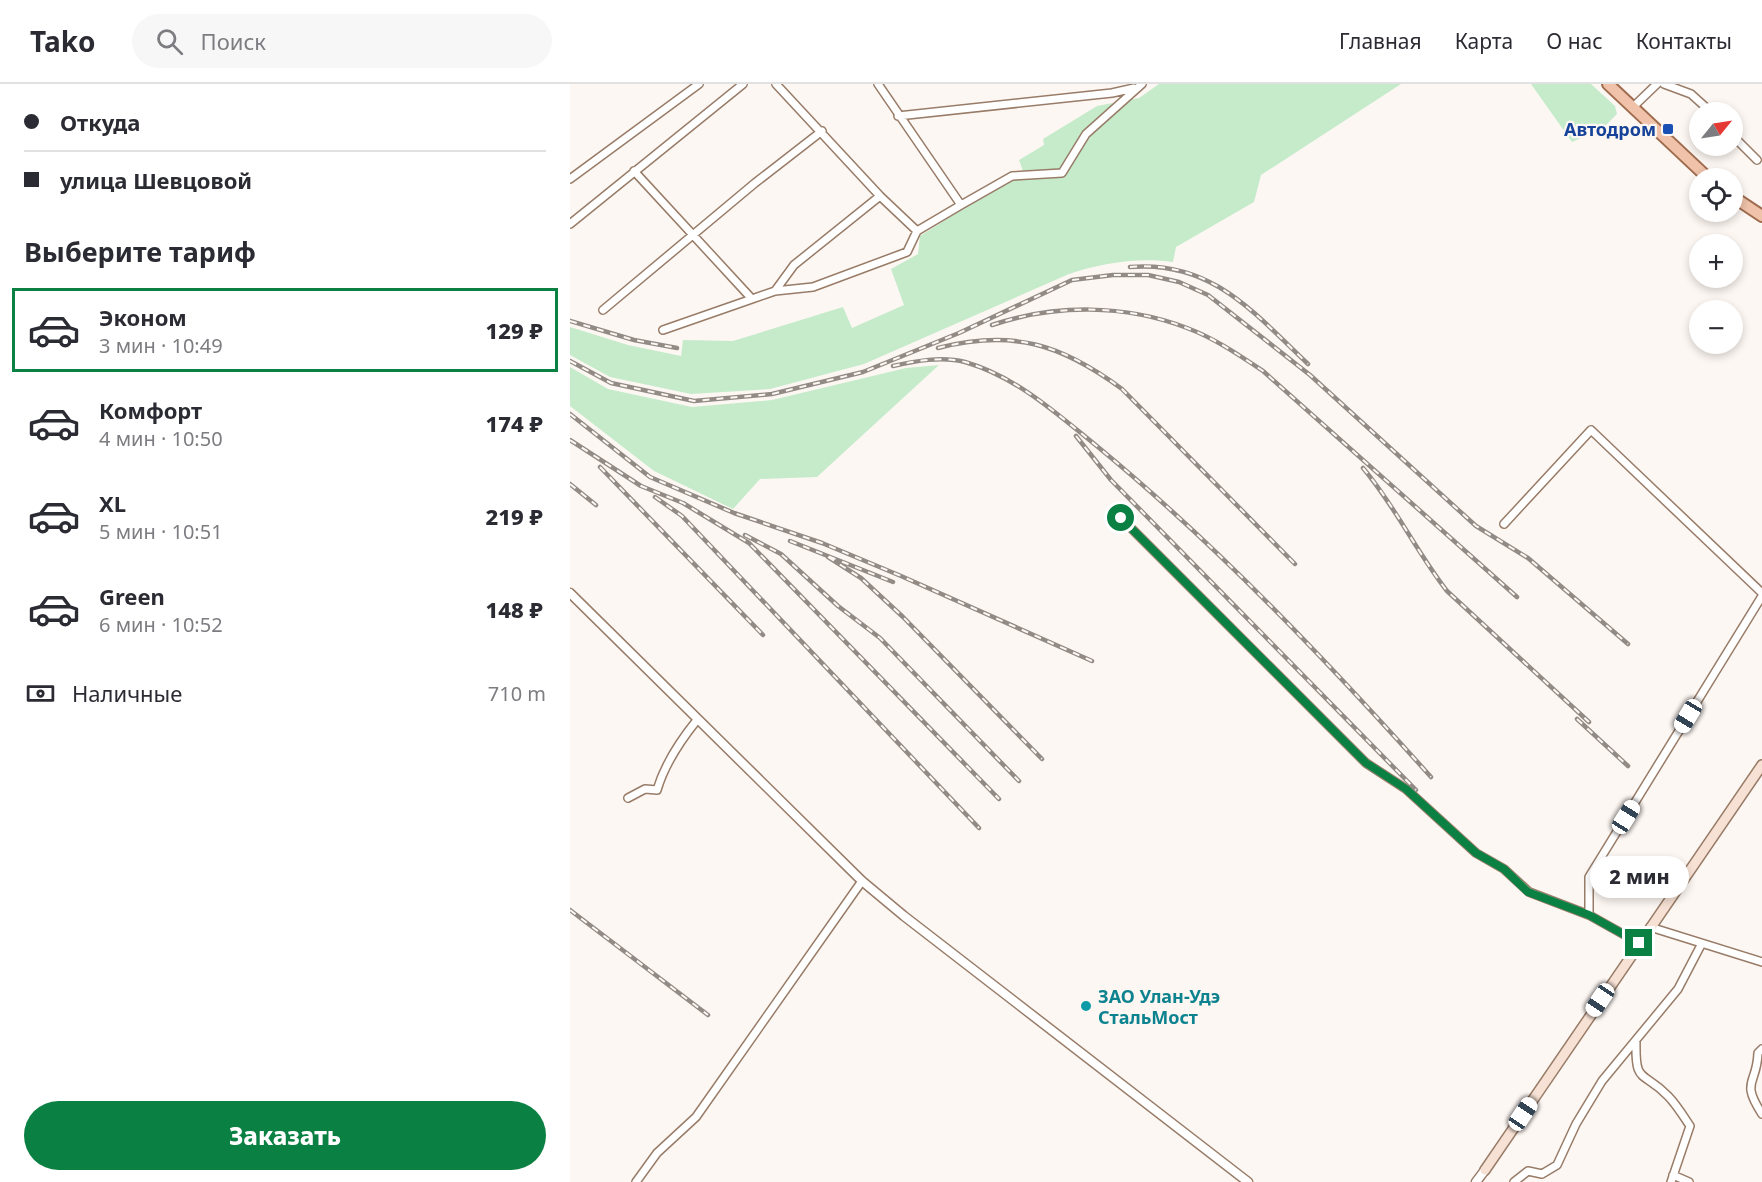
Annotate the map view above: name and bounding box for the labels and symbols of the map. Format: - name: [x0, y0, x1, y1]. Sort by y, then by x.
- north arrow: [1689, 102, 1743, 156]
- place label: Автодром: [1564, 117, 1656, 141]
- marker: Автодром: [1661, 122, 1675, 136]
- route start: [1107, 504, 1134, 531]
- car: [1671, 696, 1705, 736]
- car: [1609, 797, 1643, 837]
- callout: 2 мин: [1590, 856, 1688, 898]
- route end: [1625, 929, 1652, 956]
- car: [1582, 980, 1618, 1020]
- place label: ЗАО Улан-Удэ СтальМост: [1098, 984, 1220, 1029]
- marker: ЗАО Улан-Удэ СтальМост: [1079, 999, 1093, 1013]
- car: [1505, 1094, 1541, 1134]

